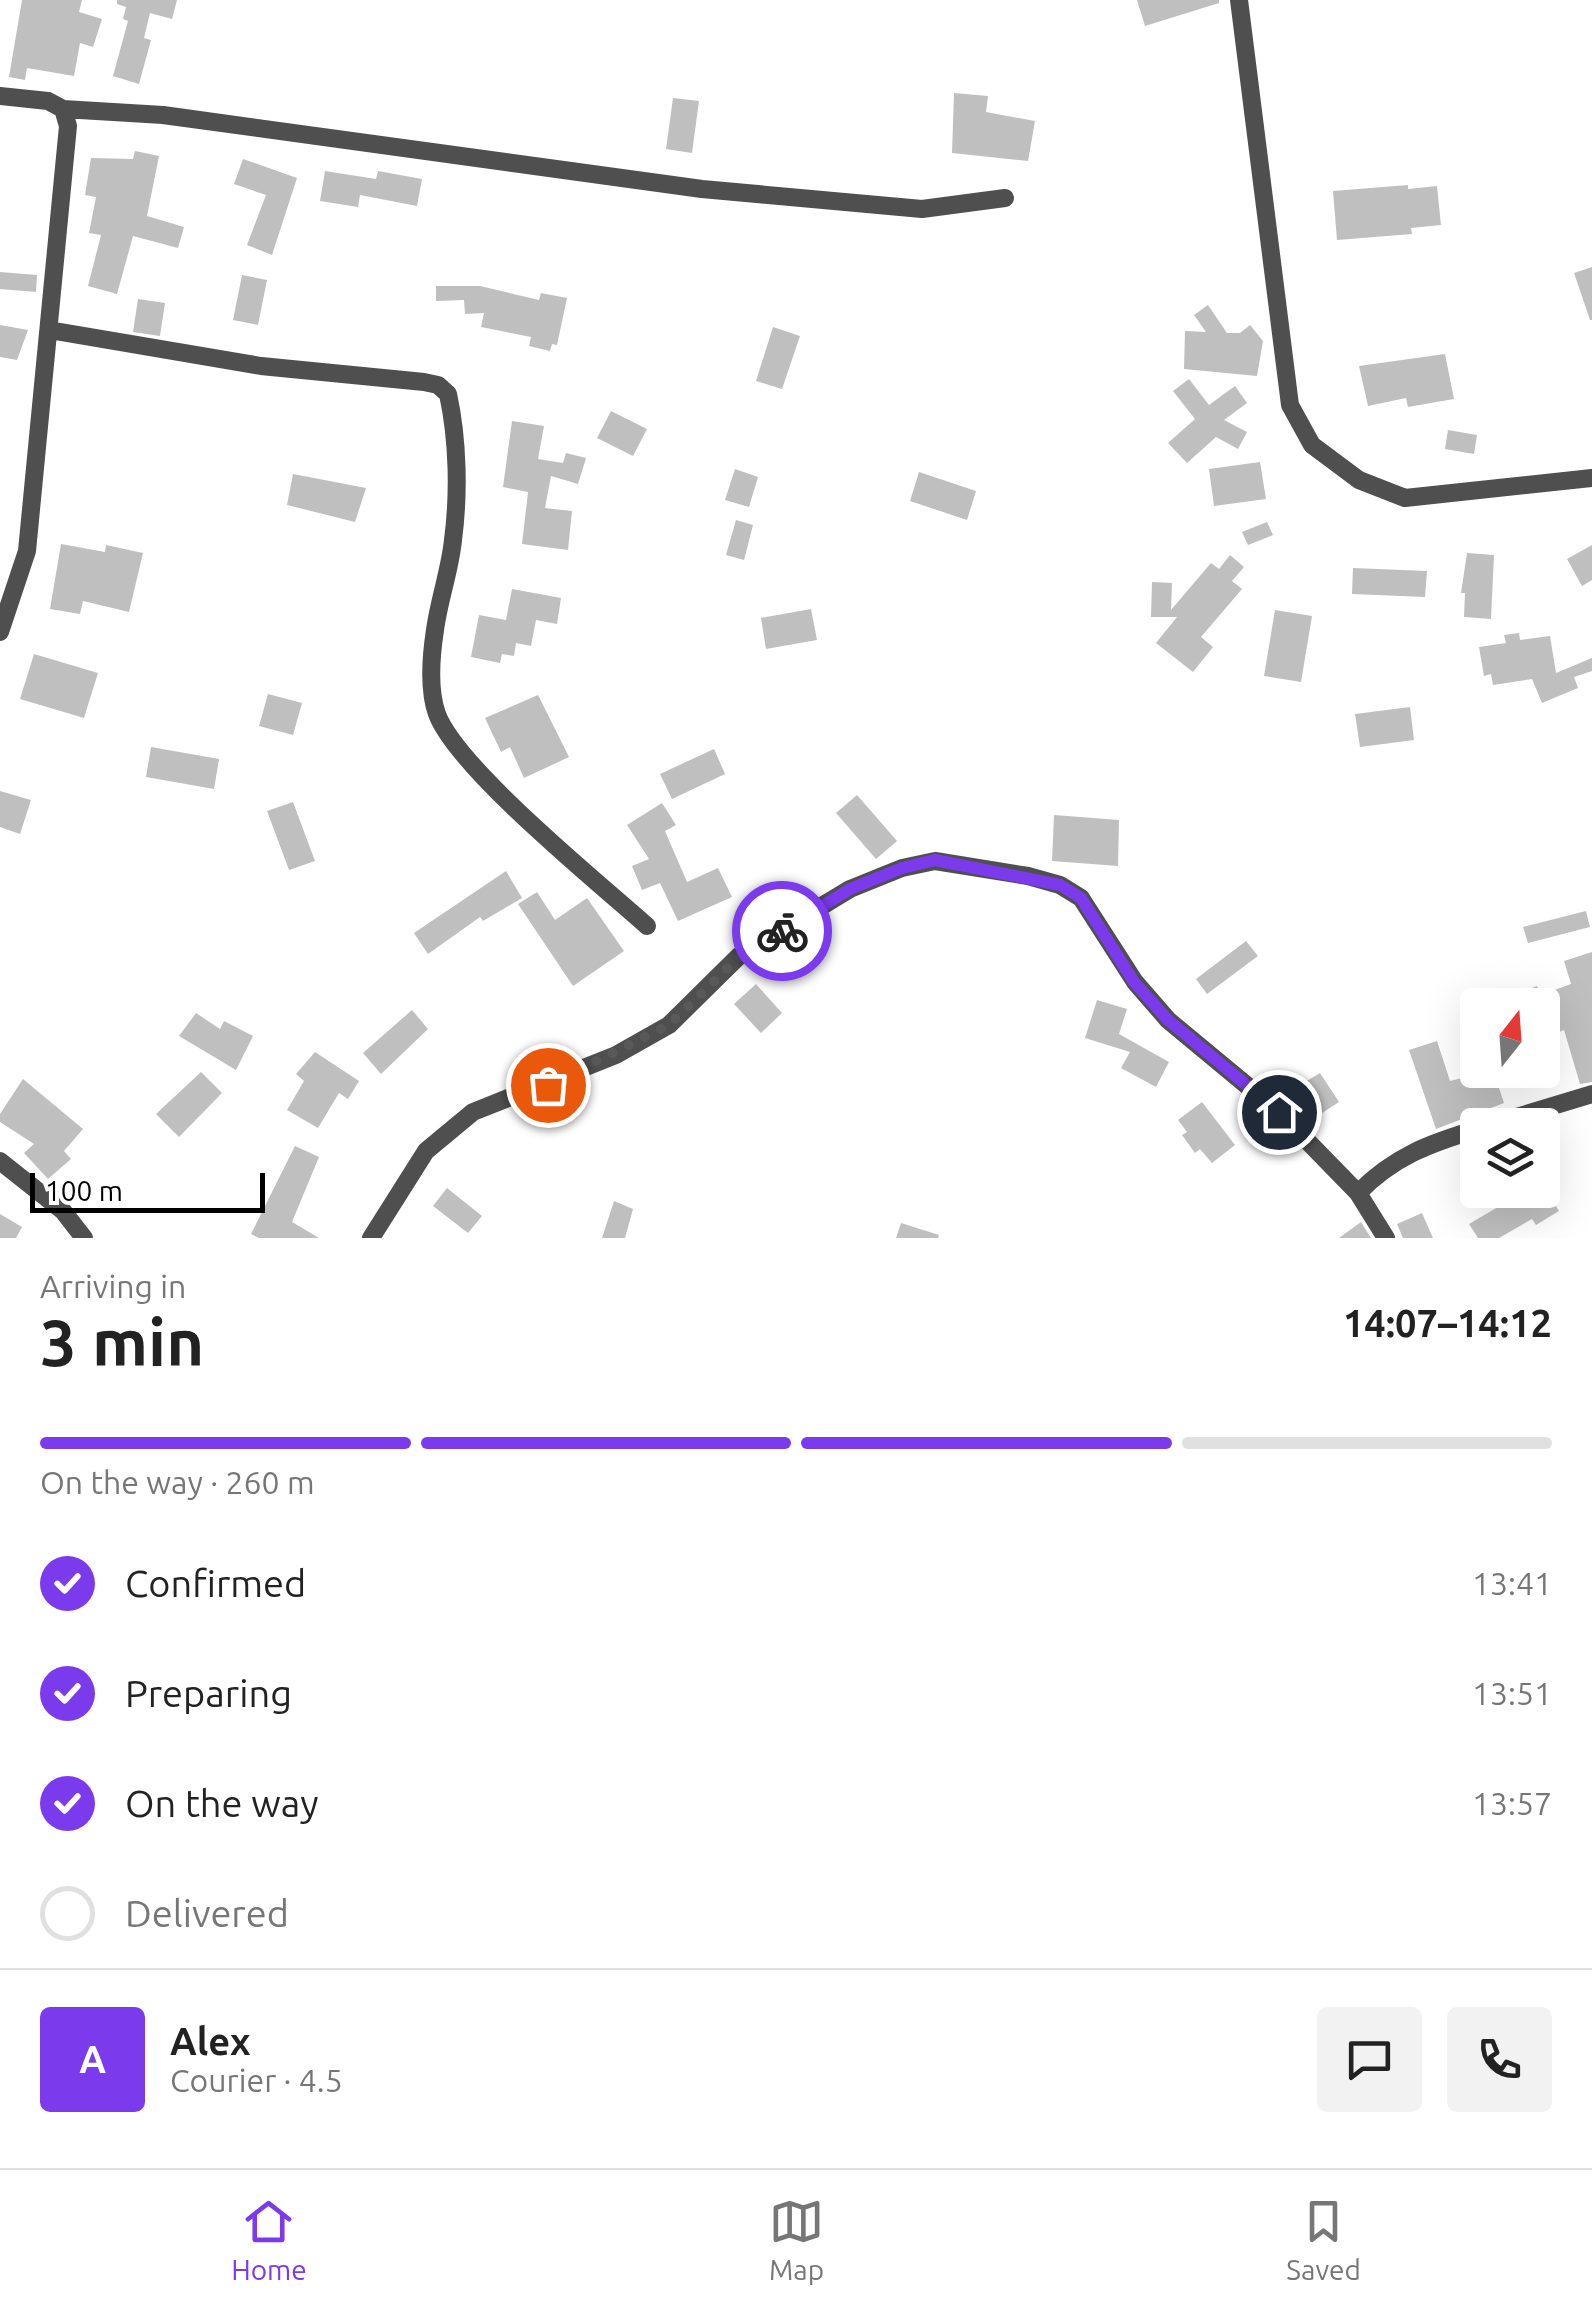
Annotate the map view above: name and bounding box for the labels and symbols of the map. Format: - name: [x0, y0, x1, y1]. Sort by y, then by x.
- courier: [732, 881, 832, 981]
- north arrow: [1460, 988, 1560, 1088]
- pin: [506, 1043, 591, 1128]
- pin: [1237, 1070, 1322, 1155]
- scale bar: [30, 1168, 265, 1212]

